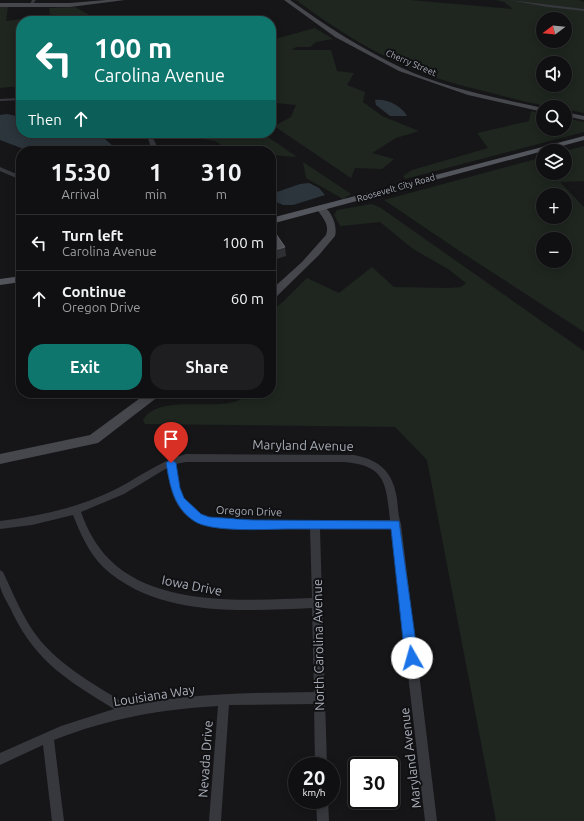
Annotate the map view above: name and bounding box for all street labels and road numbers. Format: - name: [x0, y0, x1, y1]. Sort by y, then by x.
- street label: Cherry Street: [384, 48, 438, 78]
- street label: Roosevelt City Road: [356, 172, 436, 204]
- street label: Maryland Avenue: [252, 437, 354, 453]
- street label: Oregon Drive: [216, 504, 282, 518]
- street label: Iowa Drive: [161, 572, 223, 598]
- street label: North Carolina Avenue: [310, 579, 326, 711]
- street label: Louisiana Way: [112, 682, 196, 708]
- street label: Maryland Avenue: [397, 707, 423, 809]
- street label: Nevada Drive: [195, 720, 215, 798]

